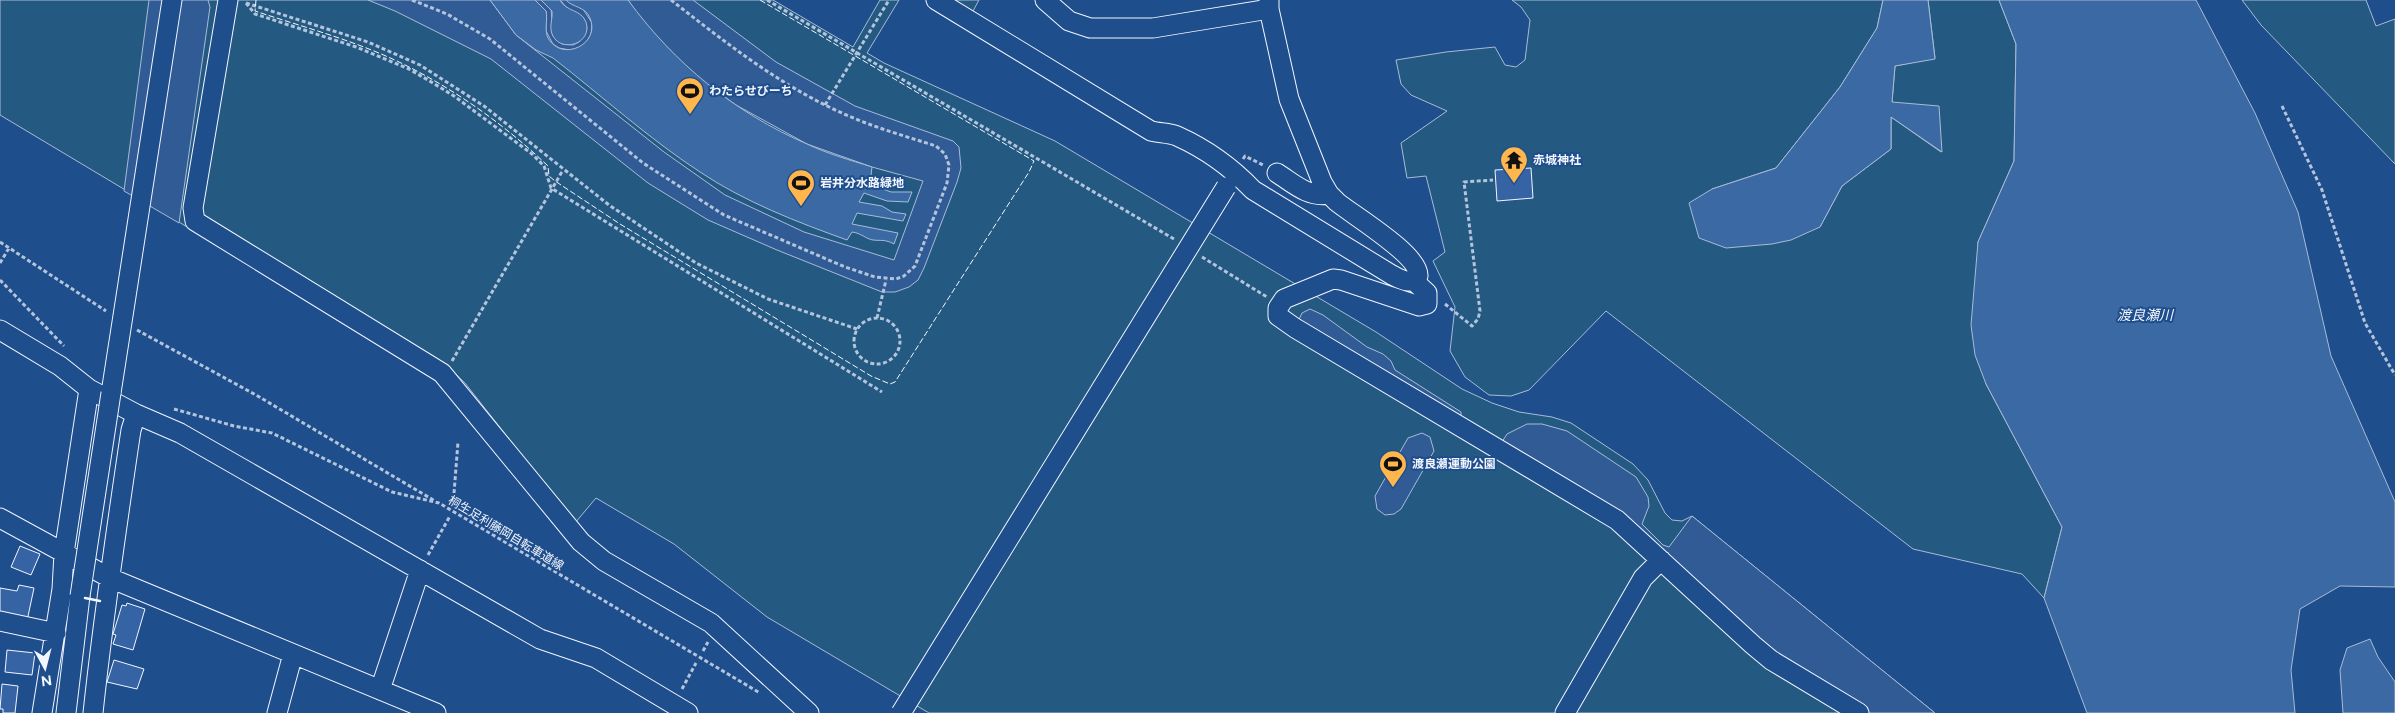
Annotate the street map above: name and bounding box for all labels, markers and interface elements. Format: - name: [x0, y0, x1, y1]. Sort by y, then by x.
- sports icon: わたらせびーち: [675, 76, 705, 115]
- place label: わたらせびーち: [709, 84, 793, 98]
- temple icon: 赤城神社: [1499, 145, 1529, 184]
- place label: 赤城神社: [1533, 153, 1581, 167]
- sports icon: 岩井分水路緑地: [786, 168, 816, 207]
- place label: 岩井分水路緑地: [820, 176, 904, 190]
- water label: 渡良瀬川: [2117, 307, 2175, 324]
- sports icon: 渡良瀬運動公園: [1378, 449, 1408, 488]
- place label: 渡良瀬運動公園: [1412, 457, 1496, 471]
- street label: 桐生足利藤岡自転車道線: [446, 493, 566, 573]
- north arrow: [20, 643, 70, 693]
- text: N: [40, 671, 53, 690]

